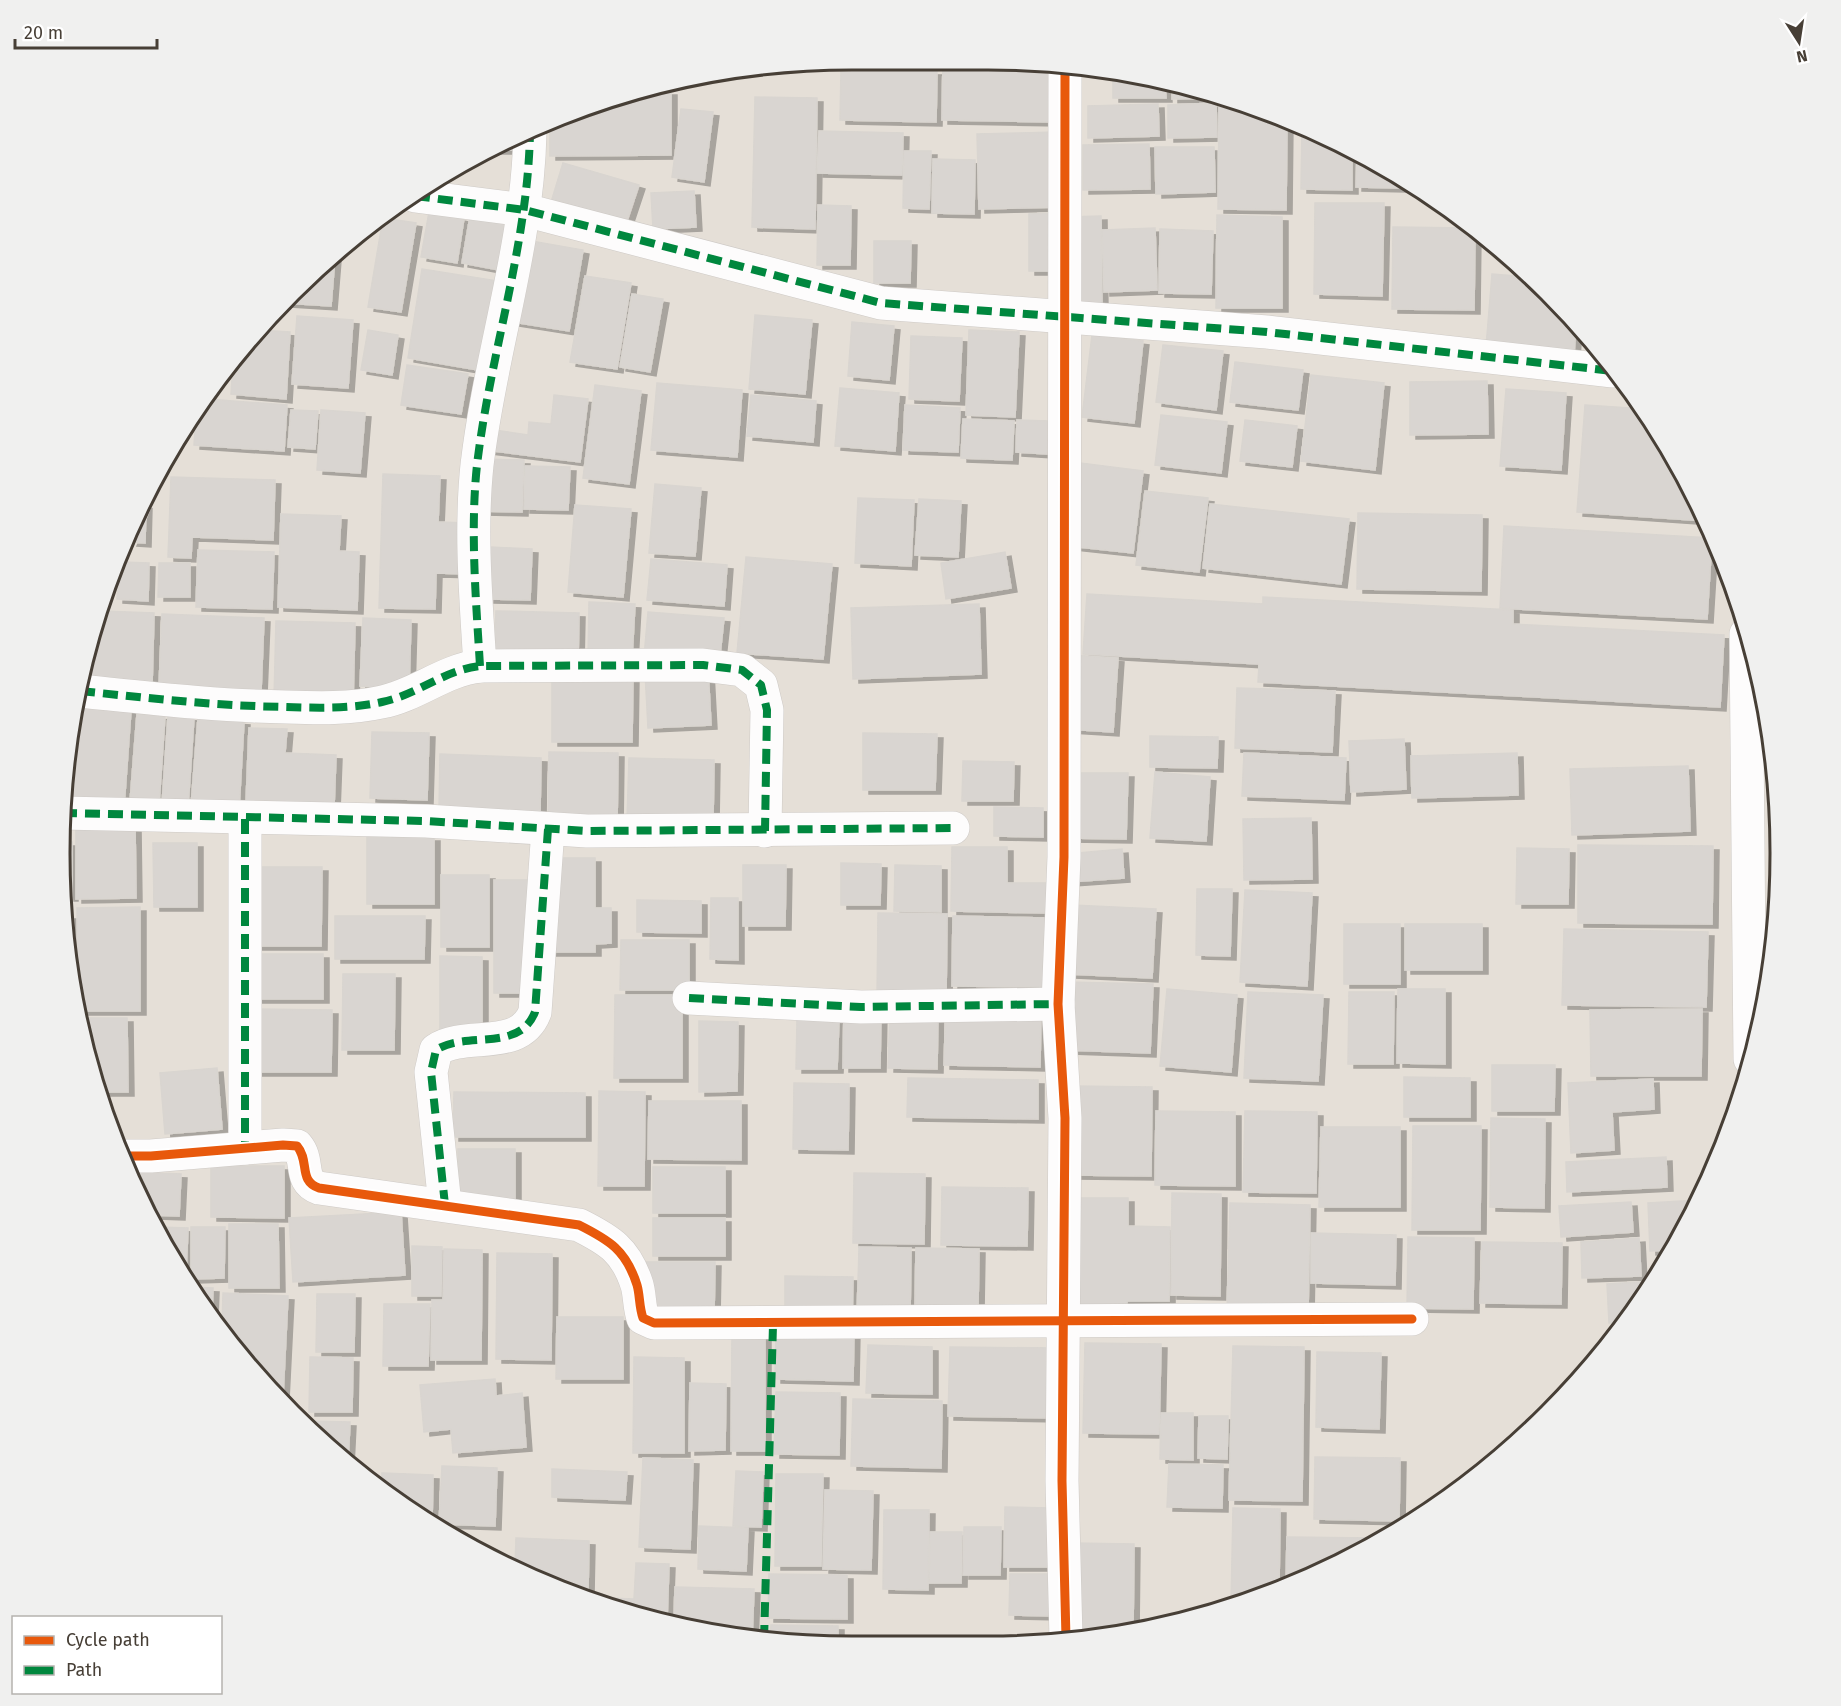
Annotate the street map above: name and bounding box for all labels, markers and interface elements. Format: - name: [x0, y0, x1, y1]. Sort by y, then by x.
- scale bar: [15, 12, 158, 50]
- north arrow: [1769, 12, 1829, 72]
- text: 20 m: [24, 22, 63, 44]
- text: N: [1795, 46, 1809, 67]
- legend: [12, 1616, 222, 1694]
- text: Cycle path: [66, 1629, 150, 1651]
- text: Path: [66, 1659, 102, 1681]

